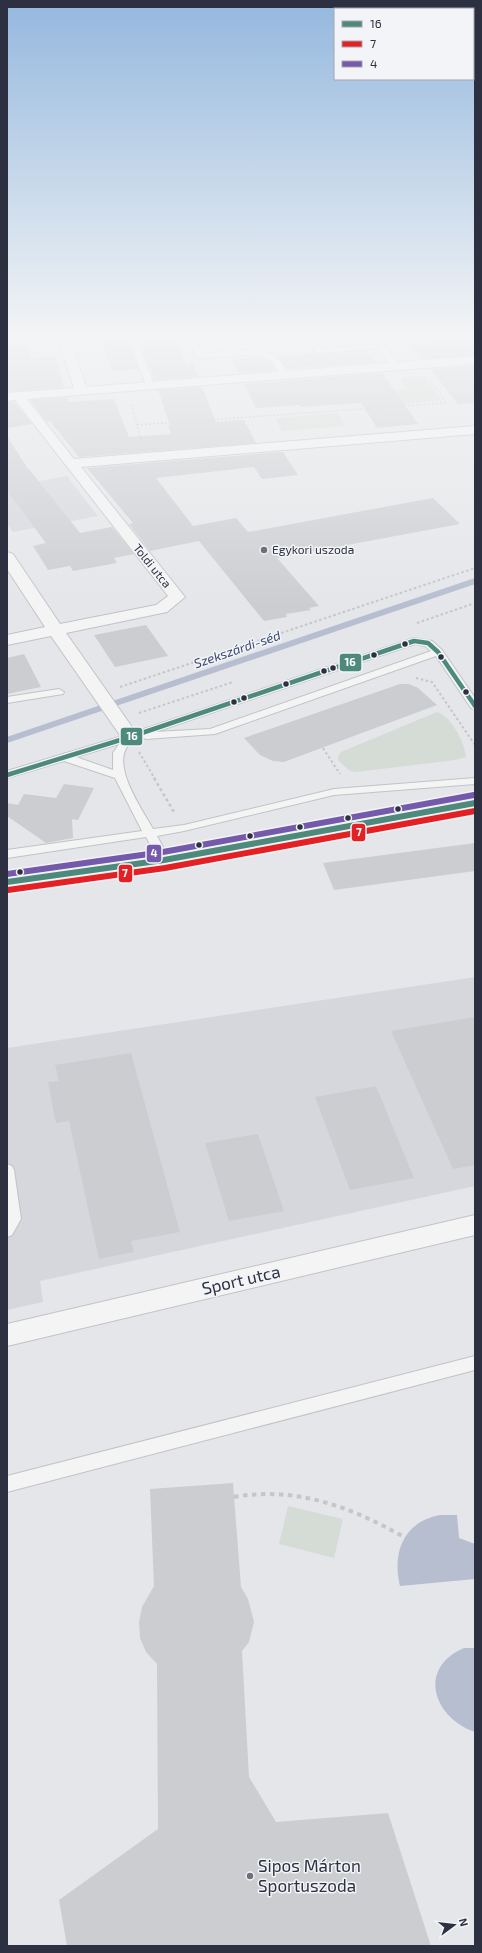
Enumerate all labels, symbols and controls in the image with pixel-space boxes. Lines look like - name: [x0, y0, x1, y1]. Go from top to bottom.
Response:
- legend: [334, 8, 474, 80]
- text: 16: [370, 16, 382, 30]
- text: 7: [370, 36, 376, 50]
- text: 4: [370, 56, 377, 70]
- street label: Toldi utca: [131, 541, 175, 590]
- place label: Egykori uszoda: [272, 542, 354, 556]
- marker: Egykori uszoda: [259, 545, 269, 555]
- water label: Szekszárdi-séd: [192, 626, 283, 671]
- unlabelled marker: [400, 639, 410, 649]
- unlabelled marker: [369, 650, 379, 660]
- unlabelled marker: [436, 652, 446, 662]
- line badge: 16: [339, 653, 362, 672]
- text: 16: [344, 655, 356, 668]
- unlabelled marker: [328, 663, 338, 673]
- unlabelled marker: [319, 666, 329, 676]
- unlabelled marker: [281, 679, 291, 689]
- unlabelled marker: [461, 687, 471, 697]
- unlabelled marker: [239, 693, 249, 703]
- unlabelled marker: [229, 697, 239, 707]
- line badge: 16: [120, 727, 143, 746]
- text: 16: [126, 729, 138, 742]
- unlabelled marker: [393, 804, 403, 814]
- unlabelled marker: [343, 813, 353, 823]
- unlabelled marker: [295, 822, 305, 832]
- line badge: 7: [351, 823, 366, 842]
- text: 7: [356, 825, 362, 838]
- unlabelled marker: [245, 831, 255, 841]
- unlabelled marker: [194, 840, 204, 850]
- line badge: 4: [146, 844, 162, 863]
- text: 4: [150, 846, 158, 859]
- line badge: 7: [118, 864, 133, 883]
- text: 7: [122, 866, 128, 879]
- unlabelled marker: [15, 867, 25, 877]
- street label: Sport utca: [200, 1260, 282, 1299]
- place label: Sipos Márton Sportuszoda: [258, 1855, 361, 1896]
- marker: Sipos Márton Sportuszoda: [245, 1871, 255, 1881]
- north arrow: [434, 1905, 474, 1945]
- text: N: [457, 1917, 471, 1928]

